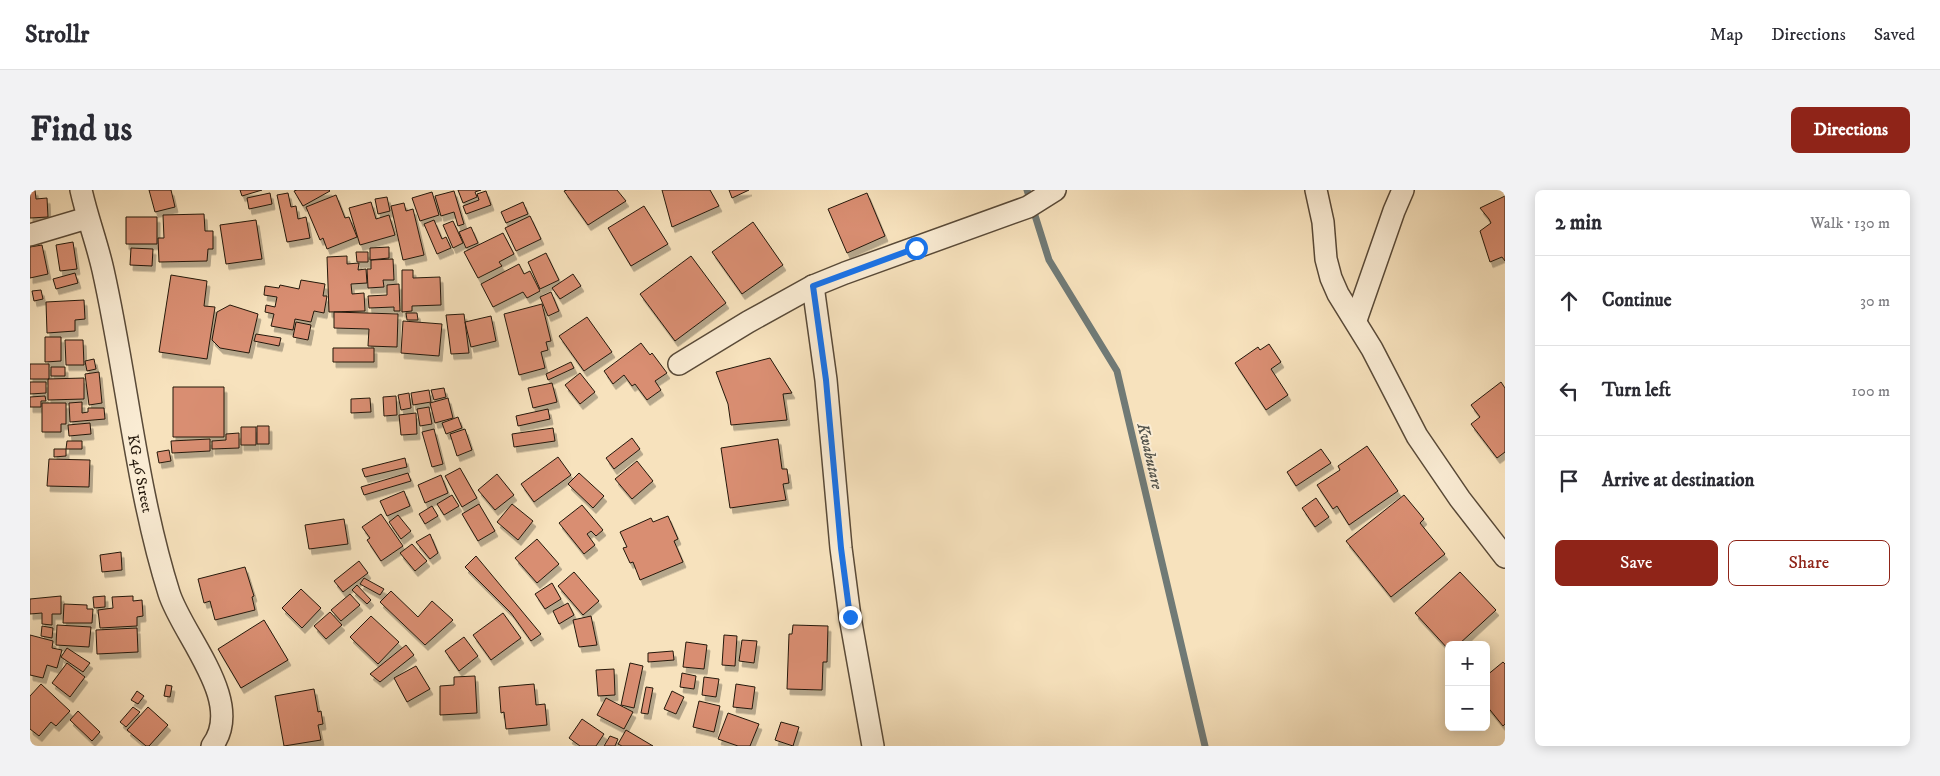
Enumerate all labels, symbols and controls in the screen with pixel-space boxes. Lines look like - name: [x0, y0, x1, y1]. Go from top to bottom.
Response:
- text: Strollr: [25, 20, 89, 50]
- text: Map: [1710, 24, 1743, 46]
- text: Directions: [1771, 24, 1846, 46]
- text: Saved: [1874, 24, 1915, 46]
- button: Directions: [1791, 107, 1910, 153]
- text: Find us: [30, 108, 132, 152]
- text: 2 min: [1555, 210, 1602, 236]
- text: Walk · 130 m: [1810, 213, 1890, 233]
- route start: [905, 237, 928, 260]
- icon: ahead: [1555, 287, 1583, 315]
- text: Continue: [1602, 289, 1672, 312]
- text: 30 m: [1860, 291, 1890, 311]
- icon: left: [1555, 377, 1583, 405]
- text: Turn left: [1602, 379, 1671, 402]
- text: 100 m: [1852, 381, 1890, 401]
- water label: Kwabutare: [1132, 420, 1167, 492]
- street label: KG 46 Street: [123, 433, 157, 515]
- icon: arrive: [1555, 467, 1583, 495]
- text: Arrive at destination: [1602, 469, 1754, 492]
- button: Save: [1555, 540, 1718, 586]
- button: Share: [1728, 540, 1890, 586]
- route end: [839, 606, 862, 629]
- map controls: [1445, 641, 1490, 731]
- button: +: [1445, 641, 1490, 686]
- button: −: [1445, 686, 1490, 731]

